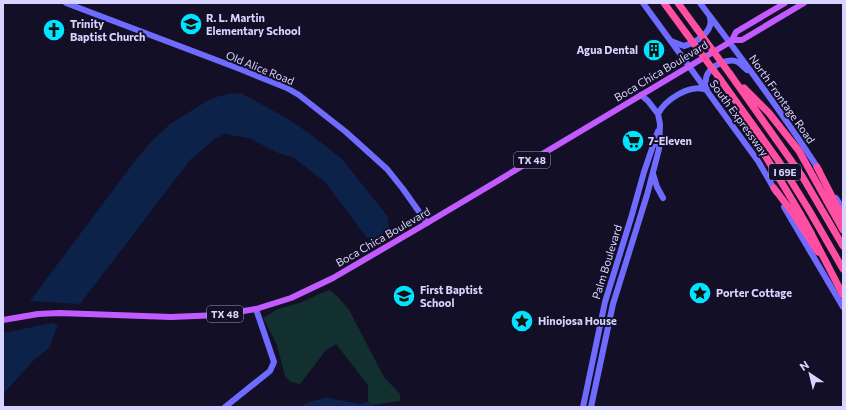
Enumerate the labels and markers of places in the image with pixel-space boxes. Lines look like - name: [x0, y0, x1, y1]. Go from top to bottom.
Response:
- school or university icon: R. L. Martin Elementary School: [178, 11, 204, 37]
- place label: R. L. Martin Elementary School: [206, 11, 301, 37]
- church icon: Trinity Baptist Church: [41, 17, 67, 43]
- place label: Trinity Baptist Church: [70, 17, 145, 43]
- building icon: Agua Dental: [641, 37, 667, 63]
- place label: Agua Dental: [577, 43, 638, 56]
- supermarket icon: 7-Eleven: [620, 128, 646, 154]
- place label: 7-Eleven: [648, 134, 692, 147]
- place icon: Porter Cottage: [687, 280, 713, 306]
- school or university icon: First Baptist School: [391, 283, 417, 309]
- place label: First Baptist School: [420, 283, 483, 309]
- place label: Porter Cottage: [716, 286, 792, 299]
- place icon: Hinojosa House: [509, 308, 535, 334]
- place label: Hinojosa House: [538, 314, 617, 327]

